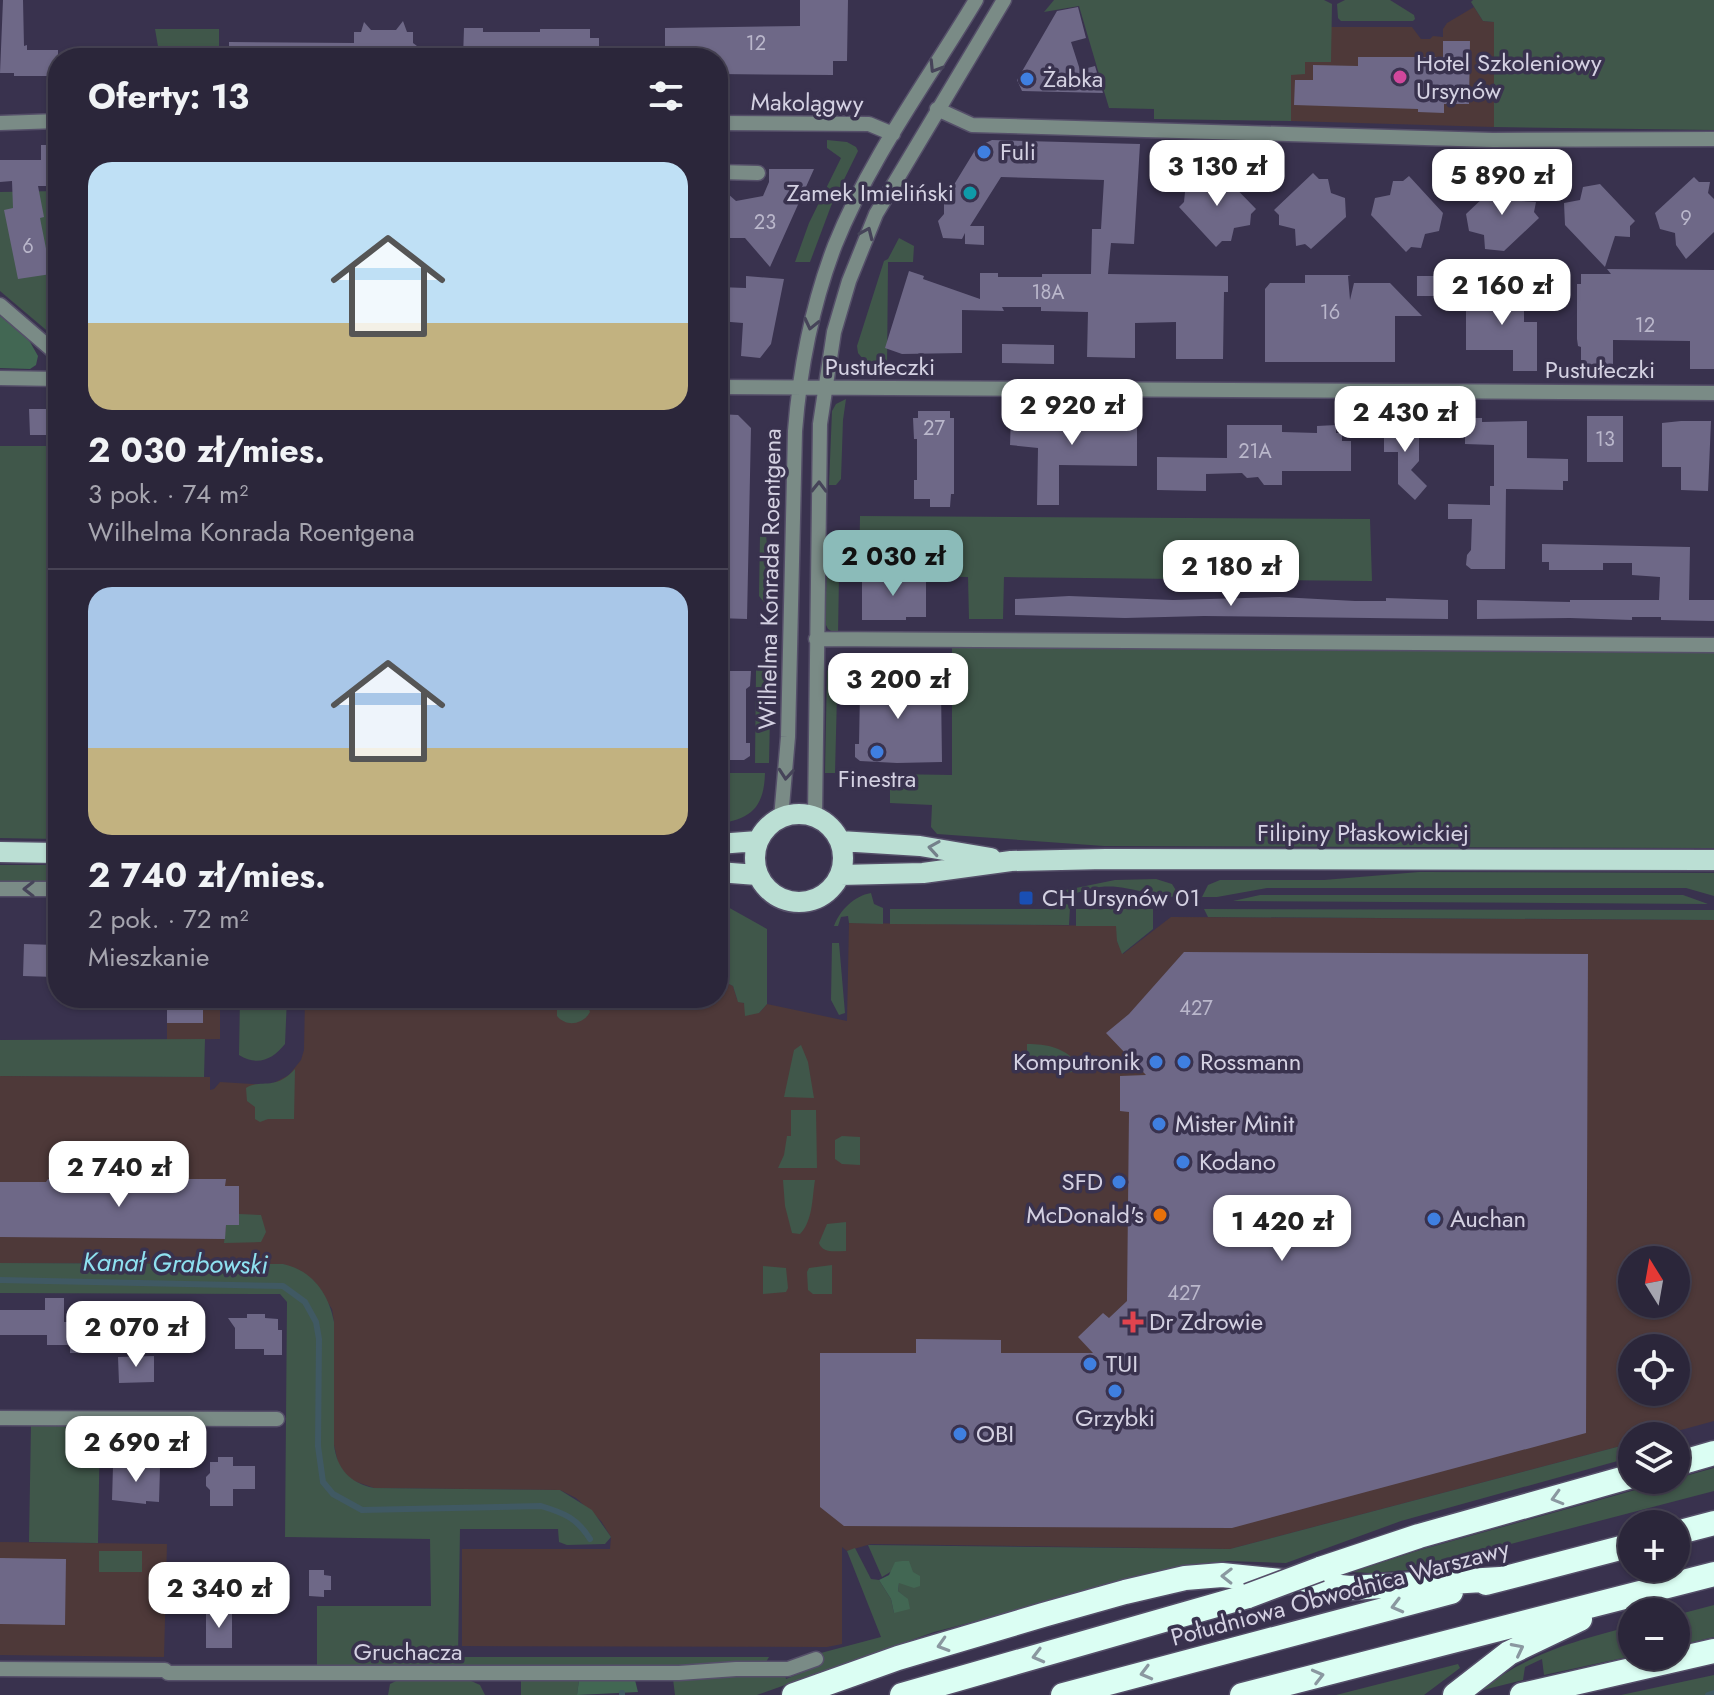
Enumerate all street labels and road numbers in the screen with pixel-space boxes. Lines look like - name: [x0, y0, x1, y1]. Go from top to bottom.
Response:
- street label: Makolągwy: [750, 84, 864, 121]
- street label: Pustułeczki: [825, 349, 935, 384]
- street label: Pustułeczki: [1545, 352, 1655, 387]
- street label: Wilhelma Konrada Roentgena: [749, 428, 790, 730]
- street label: Filipiny Płaskowickiej: [1257, 815, 1469, 850]
- street label: Południowa Obwodnica Warszawy: [1167, 1530, 1513, 1655]
- street label: Gruchacza: [353, 1634, 463, 1669]

